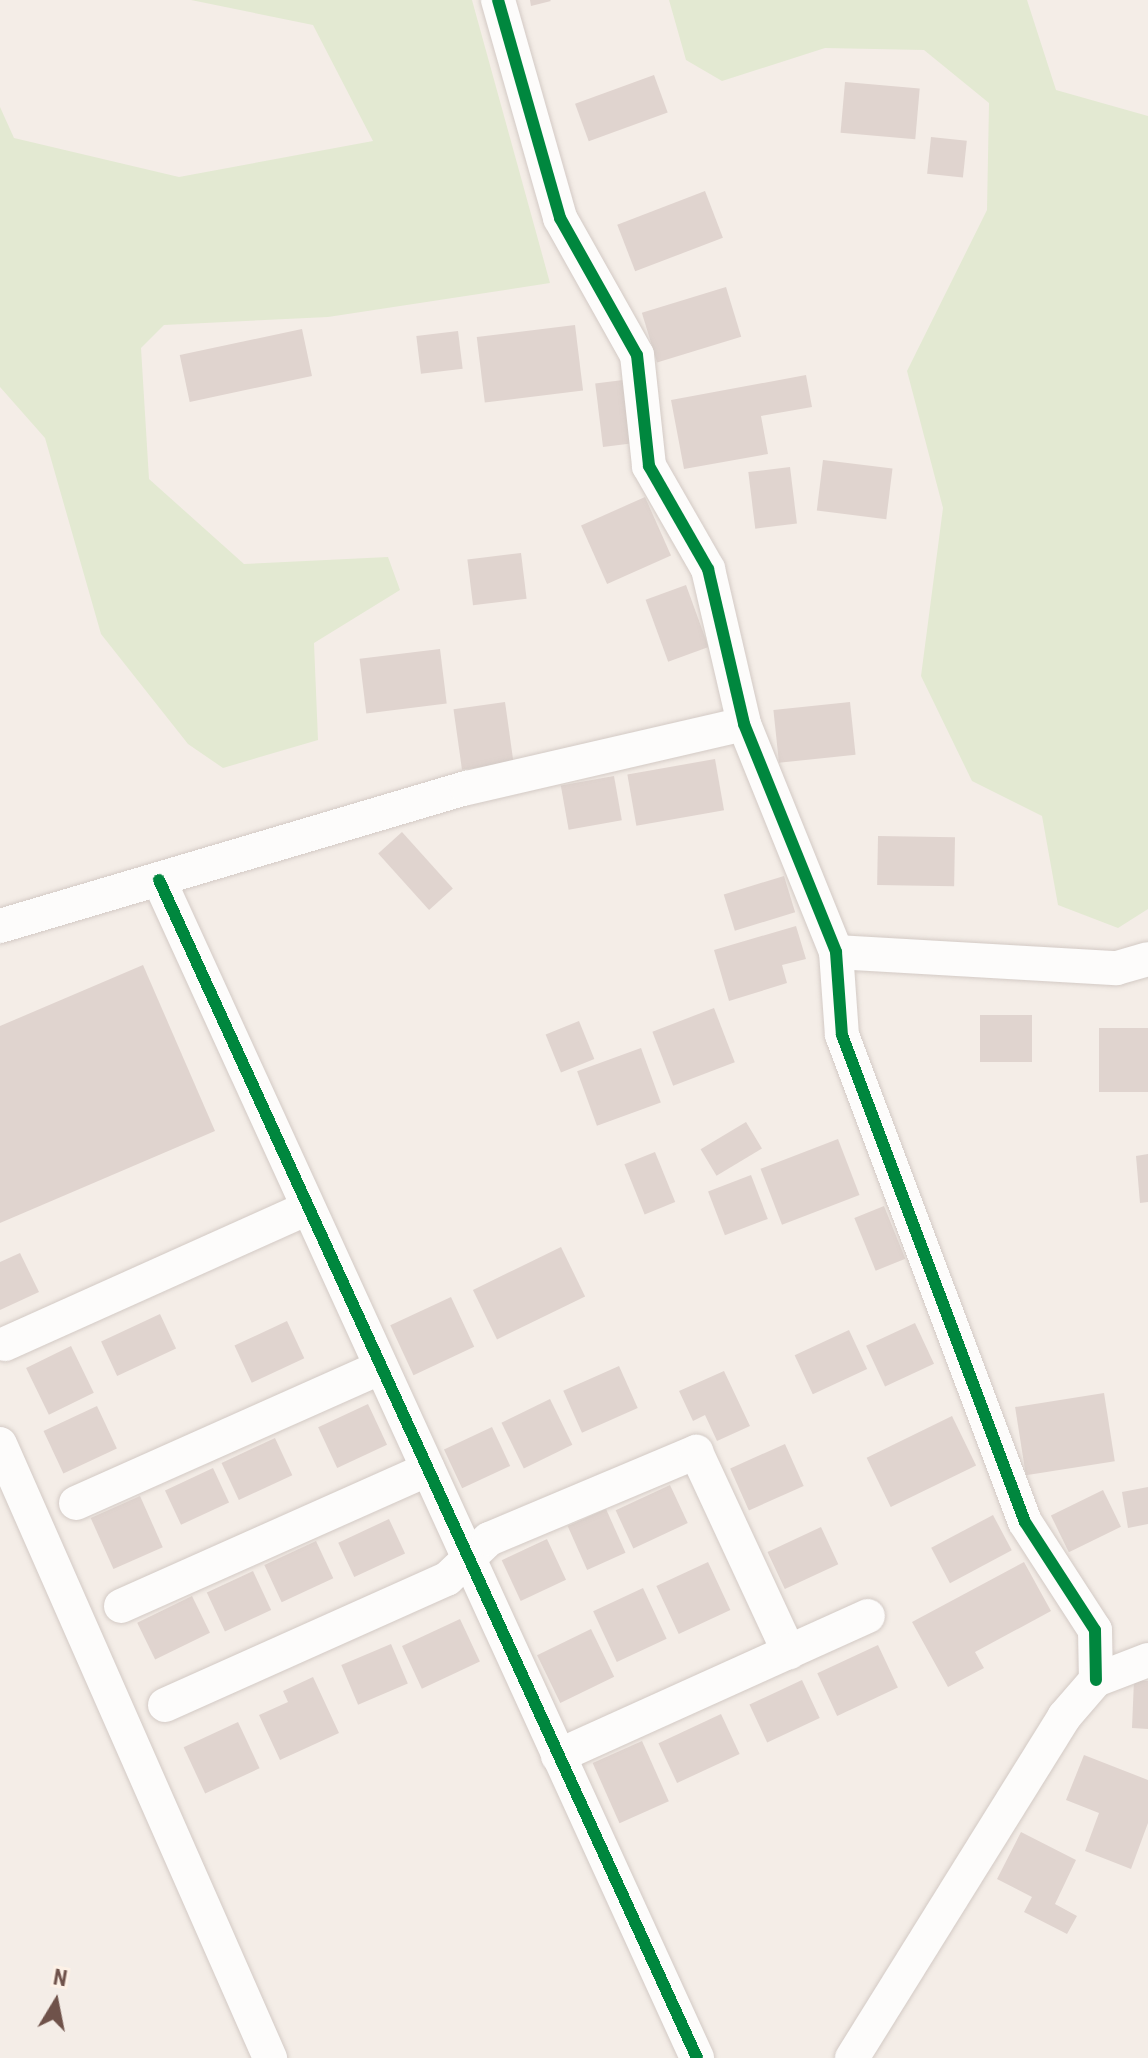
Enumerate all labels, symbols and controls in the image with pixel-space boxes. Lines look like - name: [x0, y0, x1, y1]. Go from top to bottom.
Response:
- north arrow: [16, 1962, 96, 2042]
- text: N: [51, 1964, 69, 1991]

